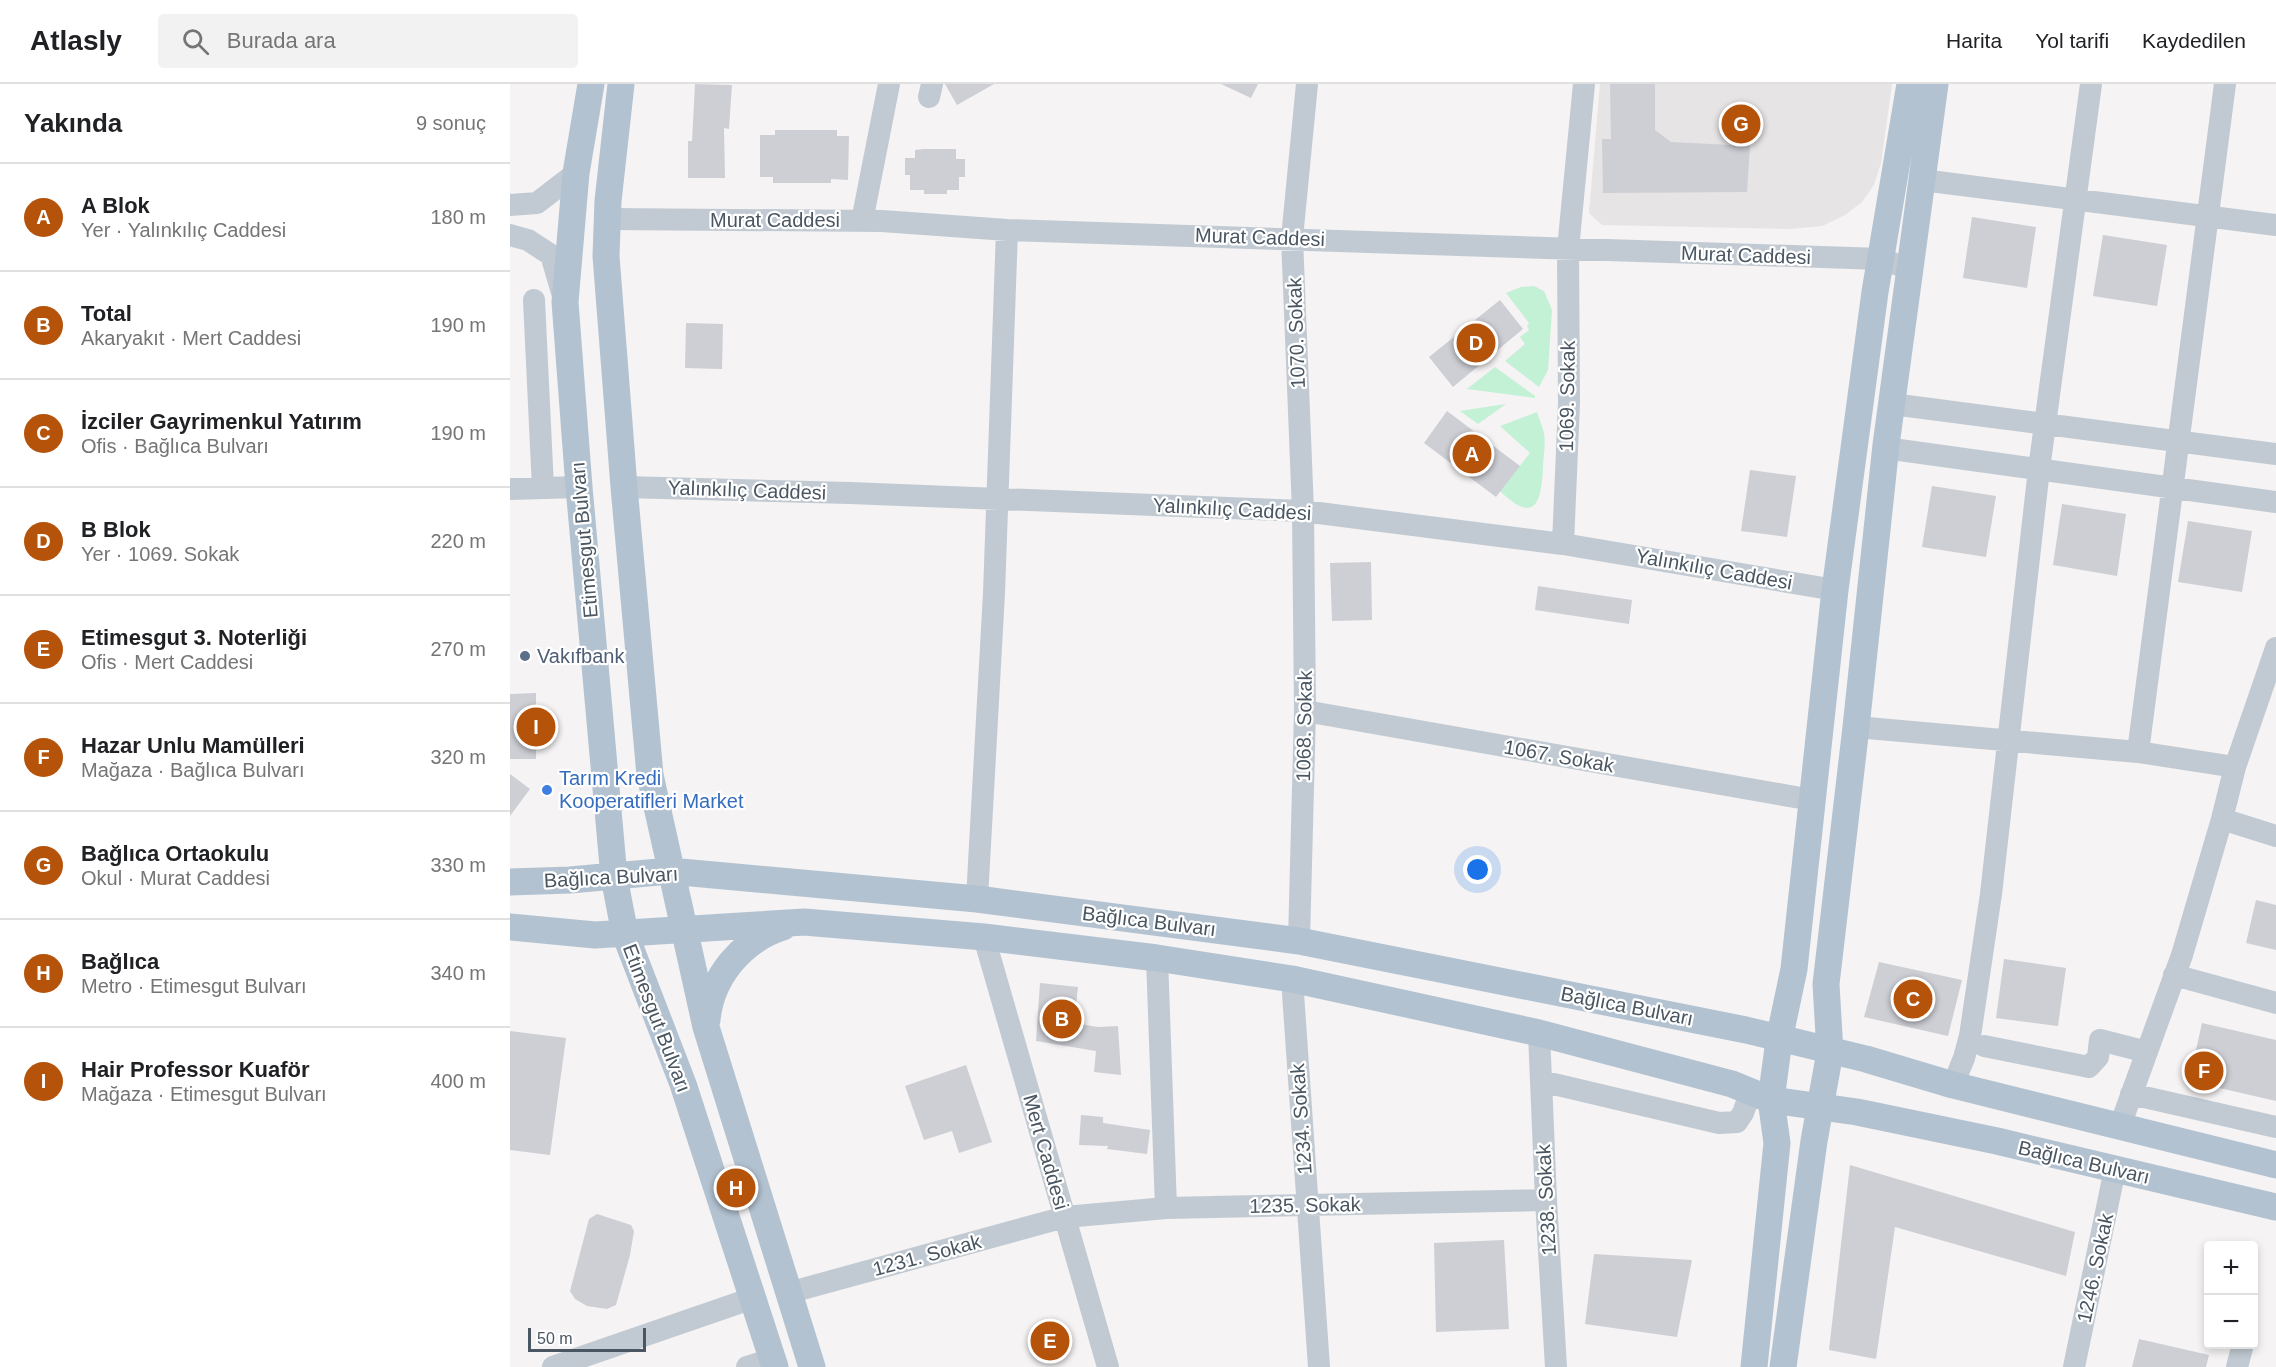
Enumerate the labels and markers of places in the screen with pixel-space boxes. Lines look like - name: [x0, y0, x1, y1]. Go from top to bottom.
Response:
- pin: G: [1722, 102, 1760, 147]
- pin: D: [1456, 320, 1496, 366]
- pin: A: [1452, 432, 1492, 476]
- place label: Vakıfbank: [537, 645, 625, 667]
- marker: Vakıfbank: [518, 649, 532, 663]
- pin: I: [516, 704, 556, 750]
- place label: Tarım Kredi Kooperatifleri Market: [559, 767, 744, 812]
- marker: Tarım Kredi Kooperatifleri Market: [540, 783, 554, 797]
- pin: C: [1894, 976, 1932, 1022]
- pin: B: [1042, 996, 1082, 1042]
- pin: F: [2184, 1048, 2224, 1094]
- pin: H: [716, 1166, 756, 1210]
- pin: E: [1030, 1318, 1070, 1364]

